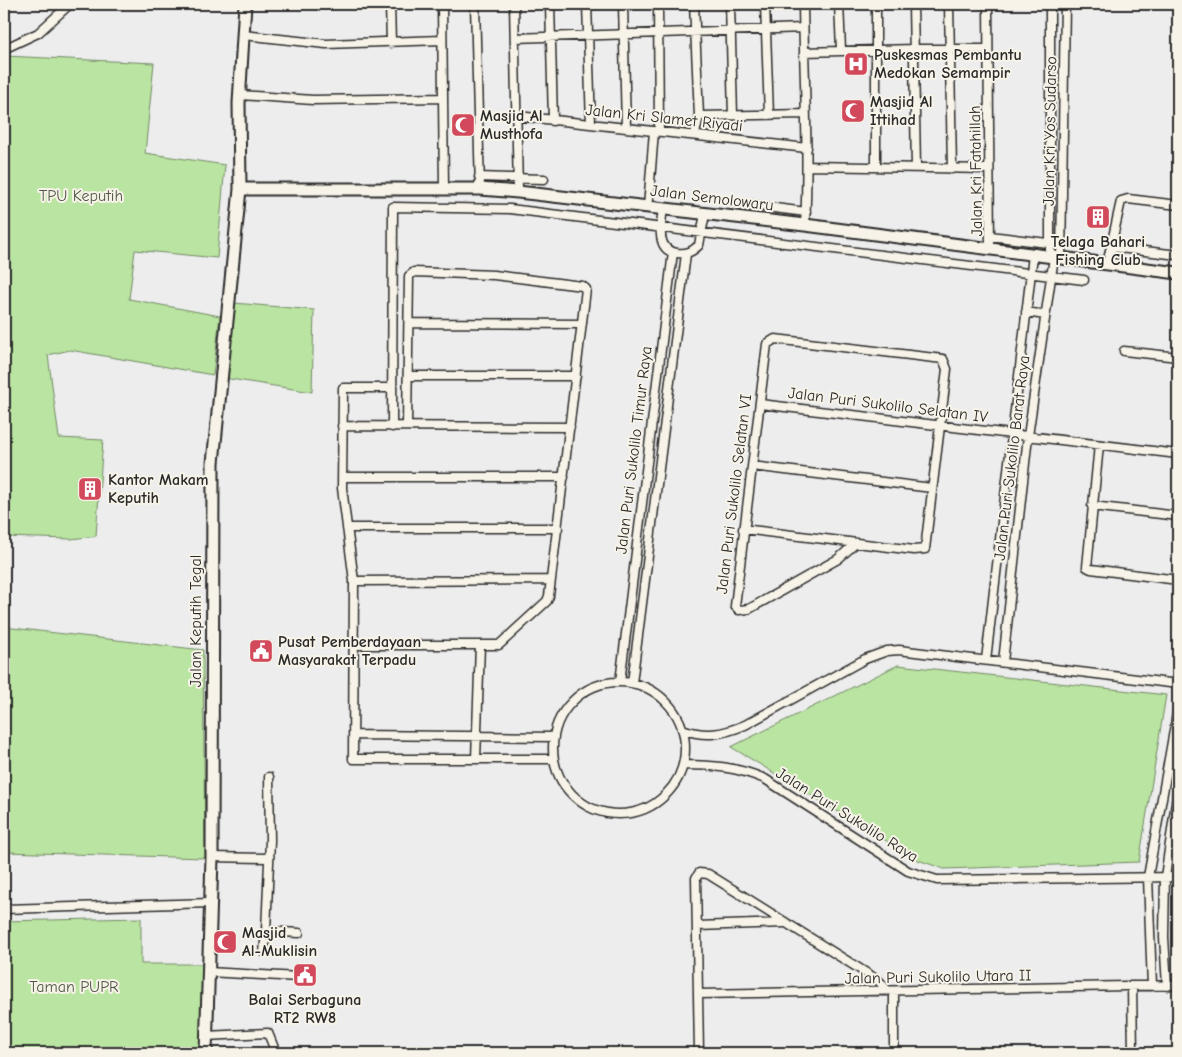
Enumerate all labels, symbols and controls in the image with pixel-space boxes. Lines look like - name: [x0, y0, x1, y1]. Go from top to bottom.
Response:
- place label: Puskesmas Pembantu Medokan Semampir: [874, 46, 1022, 82]
- hospital icon: Puskesmas Pembantu Medokan Semampir: [843, 51, 869, 77]
- street label: Jalan Kri Yos Sudarso: [1040, 56, 1060, 206]
- place label: Masjid Al Ittihad: [870, 93, 933, 129]
- mosque icon: Masjid Al Ittihad: [840, 98, 866, 124]
- street label: Jalan Kri Slamet Riyadi: [584, 101, 744, 135]
- street label: Jalan Kri Fatahillah: [966, 105, 986, 237]
- place label: Masjid Al Musthofa: [480, 107, 543, 143]
- mosque icon: Masjid Al Musthofa: [450, 112, 476, 138]
- street label: Jalan Semolowaru: [649, 182, 775, 214]
- park label: TPU Keputih: [39, 187, 123, 205]
- building icon: Telaga Bahari Fishing Club: [1085, 204, 1111, 230]
- place label: Telaga Bahari Fishing Club: [1051, 233, 1145, 269]
- street label: Jalan Puri Sukolilo Timur Raya: [612, 345, 656, 555]
- street label: Jalan Puri Sukolilo Barat Raya: [990, 354, 1034, 562]
- street label: Jalan Puri Sukolilo Selatan IV: [787, 384, 989, 426]
- street label: Jalan Puri Sukolilo Selatan VI: [713, 393, 755, 595]
- place label: Kantor Makam Keputih: [108, 471, 209, 507]
- building icon: Kantor Makam Keputih: [77, 476, 103, 502]
- street label: Jalan Keputih Tegal: [187, 555, 205, 687]
- place label: Pusat Pemberdayaan Masyarakat Terpadu: [278, 633, 421, 669]
- public building icon: Pusat Pemberdayaan Masyarakat Terpadu: [248, 638, 274, 664]
- street label: Jalan Puri Sukolilo Raya: [773, 764, 921, 866]
- place label: Masjid Al-Muklisin: [242, 924, 317, 960]
- mosque icon: Masjid Al-Muklisin: [212, 929, 238, 955]
- public building icon: Balai Serbaguna RT2 RW8: [292, 962, 318, 988]
- street label: Jalan Puri Sukolilo Utara II: [844, 966, 1032, 988]
- park label: Taman PUPR: [29, 978, 119, 996]
- place label: Balai Serbaguna RT2 RW8: [249, 991, 361, 1027]

